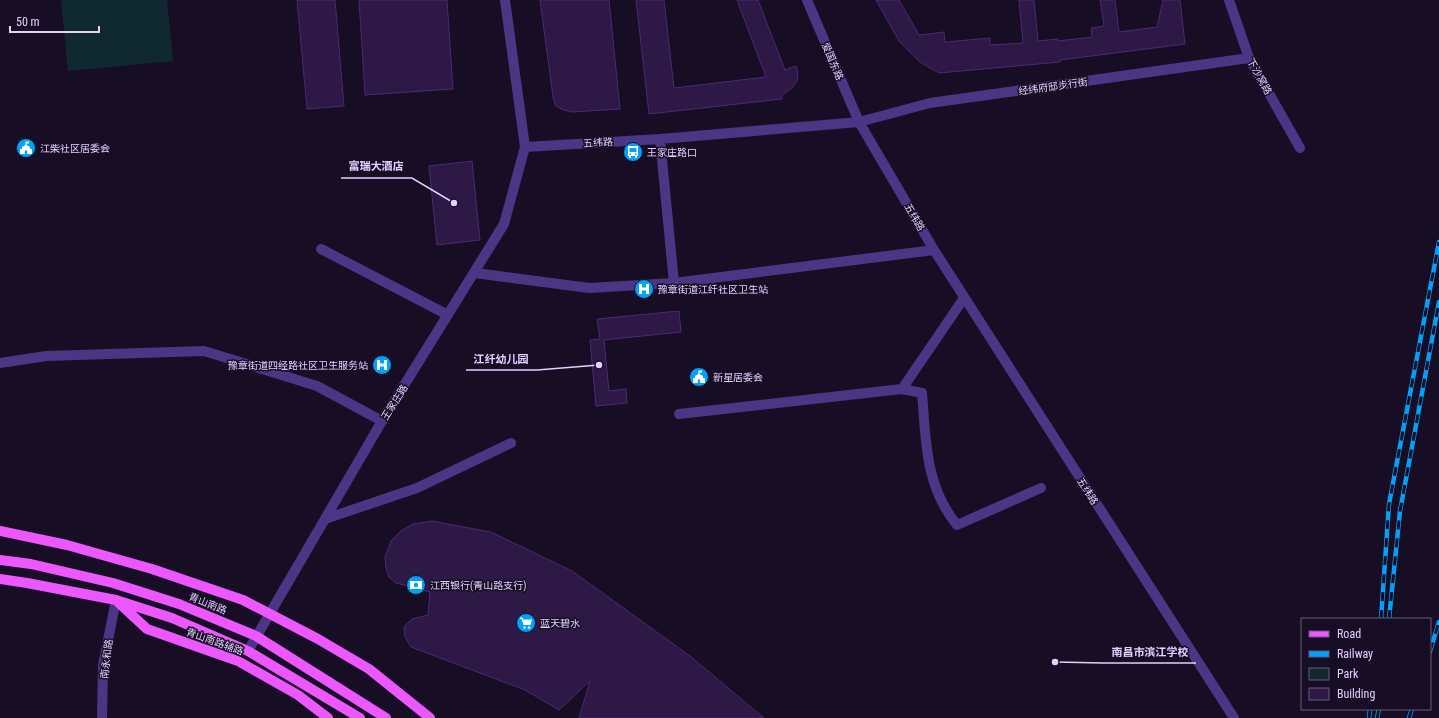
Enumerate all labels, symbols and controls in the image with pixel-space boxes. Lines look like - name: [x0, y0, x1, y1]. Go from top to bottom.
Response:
- scale bar: [10, 8, 99, 34]
- text: 50 m: [16, 15, 40, 29]
- street label: 爱国东路: [820, 41, 845, 82]
- street label: 下沙窝路: [1245, 56, 1274, 96]
- street label: 经纬府邸步行街: [1018, 76, 1088, 97]
- street label: 五纬路: [583, 136, 613, 149]
- public building icon: 江柴社区居委会: [15, 137, 37, 159]
- bus stop icon: 王家庄路口: [622, 141, 644, 163]
- place label: 江柴社区居委会: [40, 143, 110, 154]
- place label: 王家庄路口: [647, 147, 697, 158]
- callout: 富瑞大酒店: [341, 155, 412, 178]
- text: 富瑞大酒店: [349, 160, 404, 173]
- street label: 五纬路: [902, 202, 927, 233]
- hospital icon: 豫章街道江纤社区卫生站: [633, 278, 655, 300]
- place label: 豫章街道江纤社区卫生站: [658, 284, 768, 295]
- callout: 江纤幼儿园: [466, 347, 537, 370]
- text: 江纤幼儿园: [474, 353, 529, 366]
- hospital icon: 豫章街道四经路社区卫生服务站: [371, 354, 393, 376]
- place label: 豫章街道四经路社区卫生服务站: [228, 360, 368, 371]
- public building icon: 新星居委会: [688, 366, 710, 388]
- place label: 新星居委会: [713, 372, 763, 383]
- street label: 王家庄路: [379, 382, 410, 422]
- street label: 五纬路: [1075, 476, 1100, 507]
- bank icon: 江西银行(青山路支行): [405, 574, 427, 596]
- place label: 江西银行(青山路支行): [430, 580, 526, 592]
- street label: 青山南路: [187, 591, 228, 616]
- supermarket icon: 蓝天碧水: [515, 612, 537, 634]
- place label: 蓝天碧水: [540, 618, 580, 629]
- legend: [1301, 618, 1431, 710]
- street label: 青山南路辅路: [185, 626, 245, 657]
- text: Road: [1337, 627, 1361, 641]
- street label: 南永和路: [99, 639, 114, 680]
- callout: 南昌市滨江学校: [1103, 640, 1196, 663]
- text: 南昌市滨江学校: [1112, 646, 1189, 659]
- text: Railway: [1337, 647, 1373, 661]
- text: Park: [1337, 667, 1359, 681]
- text: Building: [1337, 687, 1375, 701]

